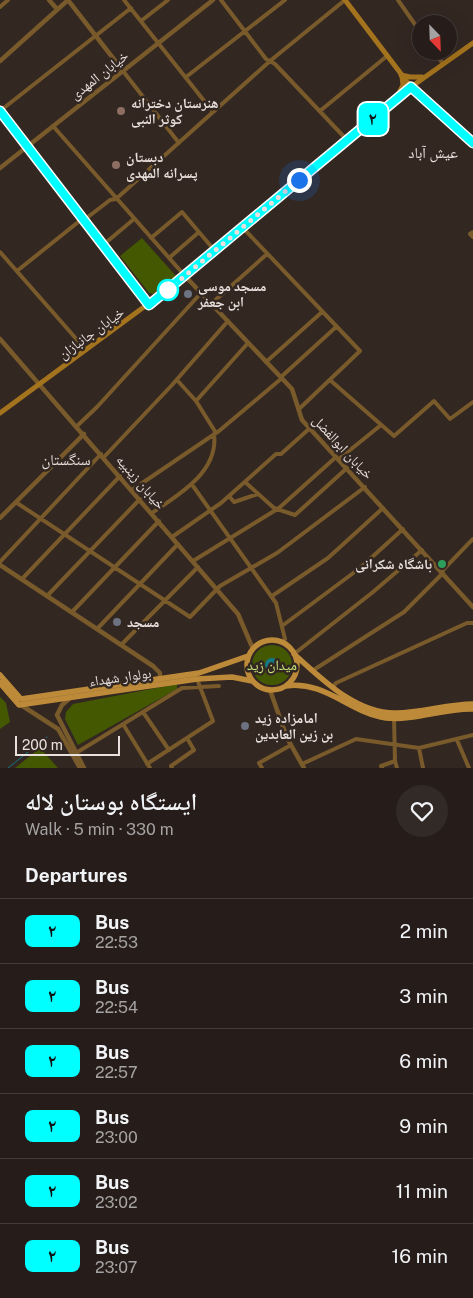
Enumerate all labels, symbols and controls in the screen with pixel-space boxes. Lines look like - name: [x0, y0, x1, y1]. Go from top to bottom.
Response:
- north arrow: [412, 15, 458, 60]
- map controls: [412, 15, 457, 60]
- street label: خیابان المهدی: [67, 47, 132, 103]
- place label: هنرستان دخترانه کوثر النبی: [131, 95, 218, 128]
- line badge: ۲: [357, 103, 389, 135]
- marker: هنرستان دخترانه کوثر النبی: [115, 105, 127, 117]
- text: ۲: [369, 108, 377, 129]
- district label: عیش آباد: [408, 144, 458, 163]
- place label: دبستان پسرانه المهدی: [126, 149, 198, 182]
- marker: دبستان پسرانه المهدی: [110, 159, 122, 171]
- your location: [287, 168, 312, 193]
- place label: مسجد موسی ابن جعفر: [197, 278, 266, 311]
- unlabelled marker: [157, 279, 179, 301]
- marker: مسجد موسی ابن جعفر: [182, 288, 194, 300]
- street label: خیابان جانبازان: [55, 304, 128, 363]
- street label: خیابان ابوالفضل: [309, 412, 377, 483]
- district label: سنگستان: [41, 451, 91, 470]
- street label: خیابان زینبیه: [112, 452, 169, 513]
- place label: باشگاه شکرانی: [355, 556, 432, 573]
- marker: باشگاه شکرانی: [436, 558, 448, 570]
- place label: مسجد: [127, 614, 159, 630]
- marker: مسجد: [111, 616, 123, 628]
- park label: میدان زید: [247, 657, 297, 674]
- street label: بولوار شهداء: [88, 665, 152, 690]
- place label: امامزاده زید بن زین العابدین: [255, 710, 333, 743]
- marker: امامزاده زید بن زین العابدین: [239, 720, 251, 732]
- scale bar: [15, 733, 120, 756]
- text: 200 m: [22, 737, 63, 753]
- button: heart: [396, 785, 448, 837]
- text: ایستگاه بوستان لاله: [25, 787, 197, 815]
- text: Walk · 5 min · 330 m: [25, 820, 174, 839]
- text: Departures: [25, 864, 128, 886]
- text: Bus: [95, 911, 129, 933]
- text: ۲: [48, 920, 57, 941]
- text: 2 min: [400, 920, 448, 942]
- text: 22:53: [95, 933, 138, 952]
- text: Bus: [95, 976, 129, 998]
- text: ۲: [48, 985, 57, 1006]
- text: 3 min: [399, 985, 448, 1007]
- text: 22:54: [95, 998, 138, 1017]
- text: Bus: [95, 1041, 129, 1063]
- text: ۲: [48, 1050, 57, 1071]
- text: 6 min: [399, 1050, 448, 1072]
- text: 22:57: [95, 1063, 138, 1082]
- text: Bus: [95, 1106, 129, 1128]
- text: ۲: [48, 1115, 57, 1136]
- text: 9 min: [399, 1115, 448, 1137]
- text: 23:00: [95, 1128, 138, 1147]
- text: Bus: [95, 1171, 129, 1193]
- text: ۲: [48, 1180, 57, 1201]
- text: 11 min: [396, 1180, 448, 1202]
- text: 23:02: [95, 1193, 138, 1212]
- text: Bus: [95, 1236, 129, 1258]
- text: ۲: [48, 1245, 57, 1266]
- text: 16 min: [392, 1245, 448, 1267]
- text: 23:07: [95, 1258, 137, 1277]

